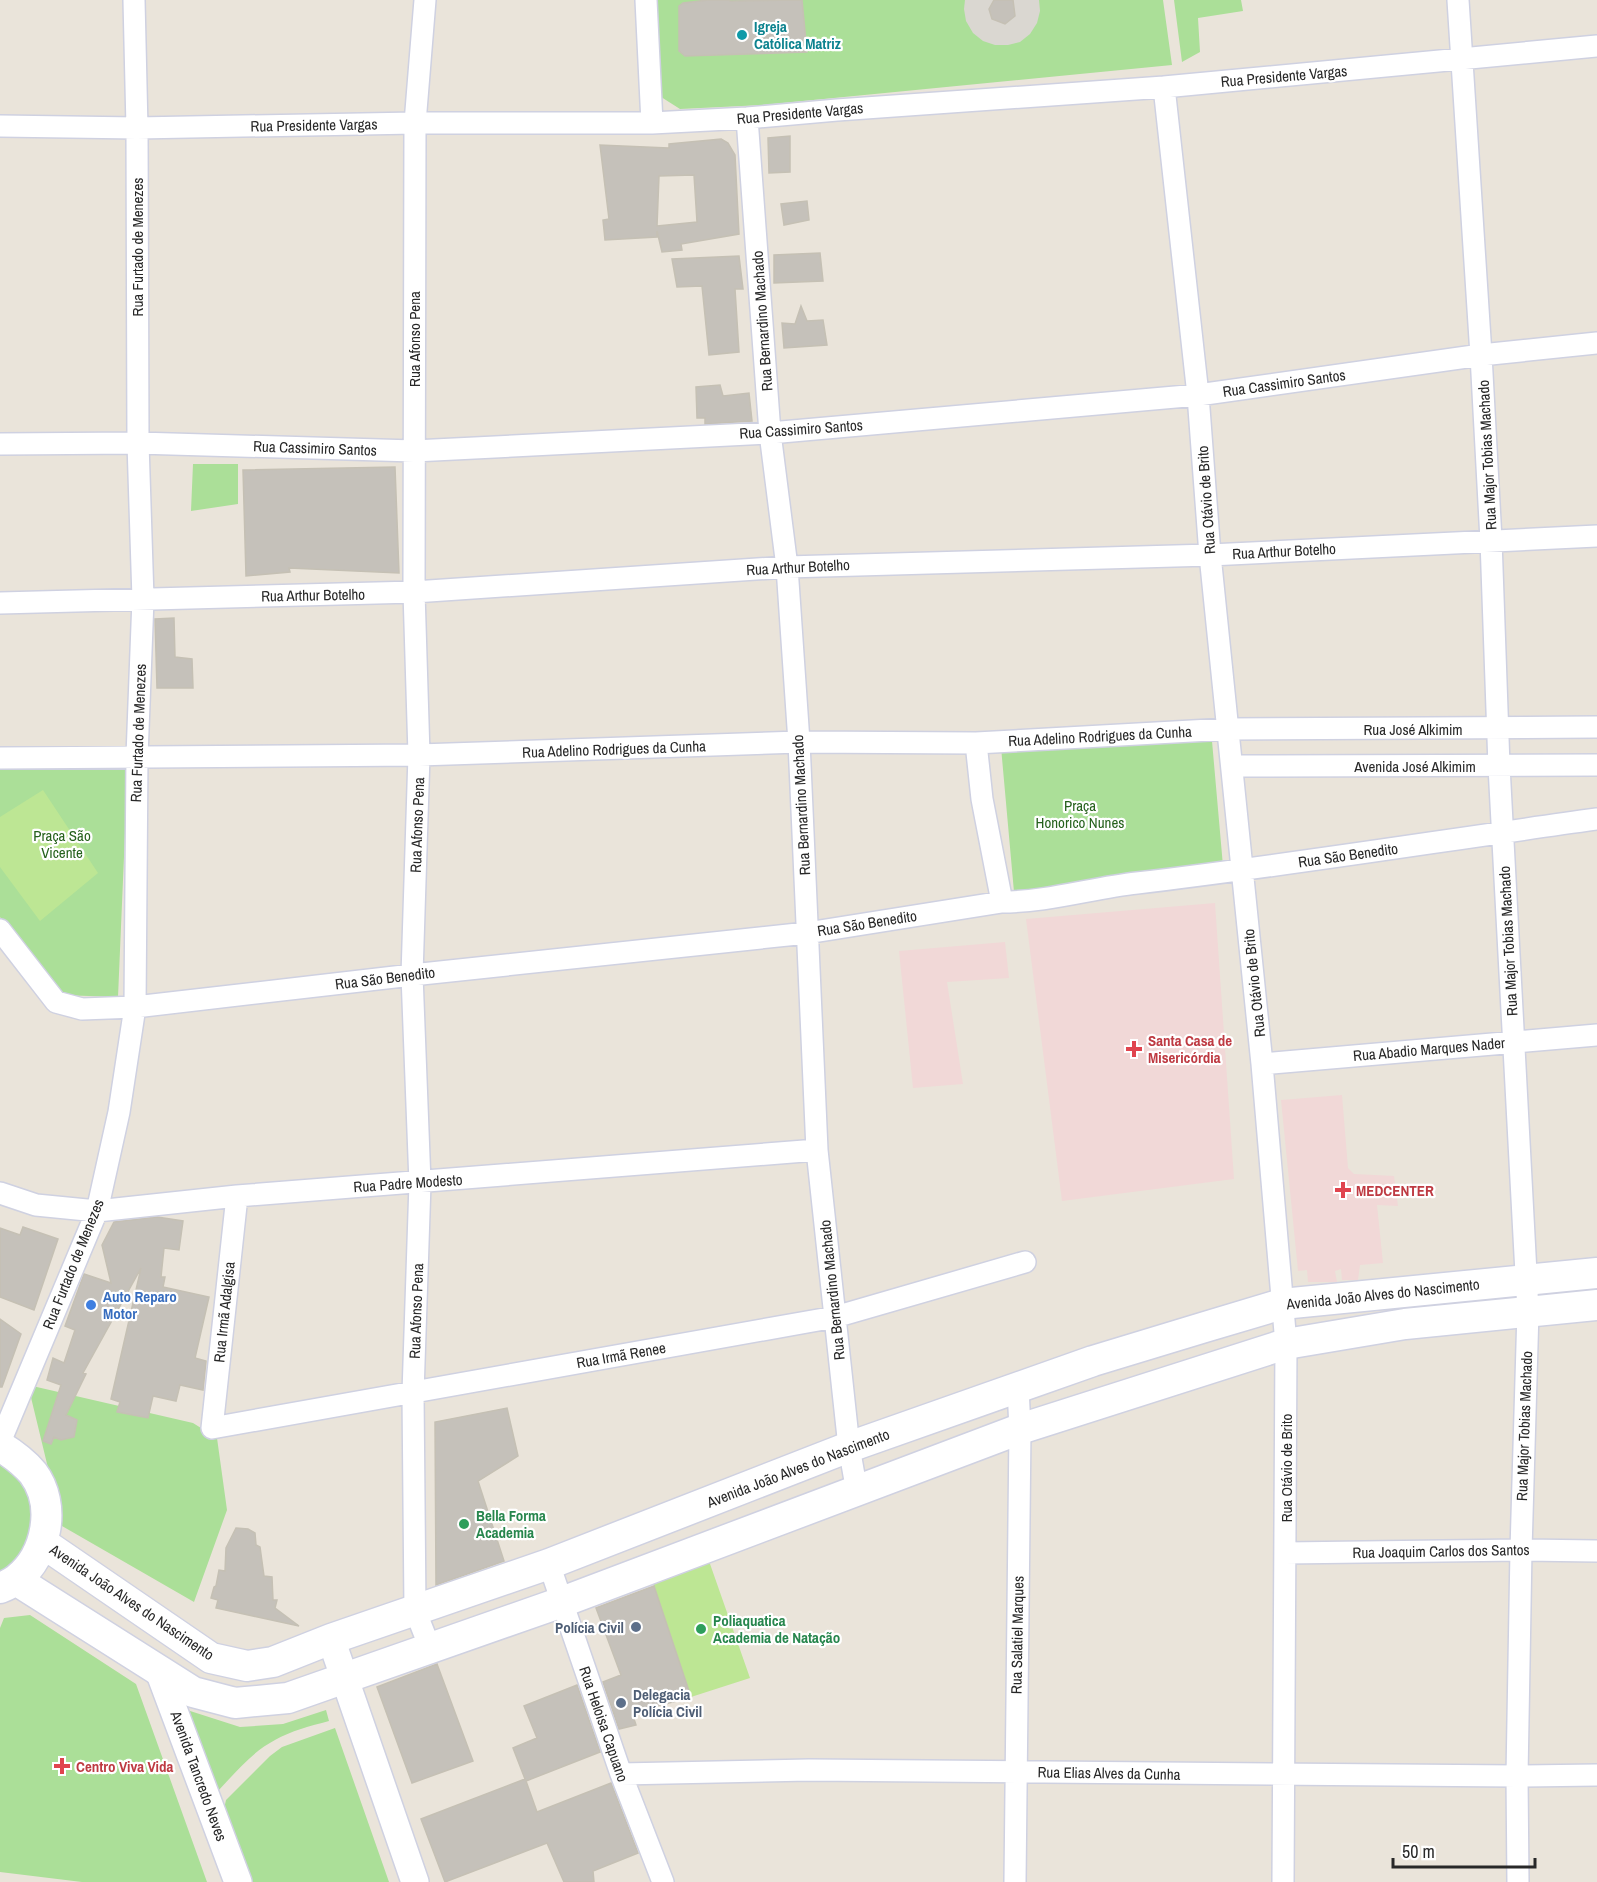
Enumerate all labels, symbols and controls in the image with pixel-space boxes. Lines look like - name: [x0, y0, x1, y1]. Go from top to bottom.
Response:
- place label: Igreja Católica Matriz: [754, 16, 841, 54]
- marker: Igreja Católica Matriz: [735, 28, 749, 42]
- street label: Rua Presidente Vargas: [1220, 60, 1348, 92]
- street label: Rua Presidente Vargas: [736, 97, 864, 129]
- street label: Rua Presidente Vargas: [250, 113, 378, 137]
- street label: Rua Furtado de Menezes: [127, 178, 148, 316]
- street label: Rua Bernardino Machado: [747, 250, 777, 392]
- street label: Rua Afonso Pena: [404, 291, 425, 387]
- street label: Rua Cassimiro Santos: [1221, 364, 1347, 402]
- street label: Rua Major Tobias Machado: [1473, 379, 1501, 531]
- street label: Rua Cassimiro Santos: [739, 414, 863, 444]
- street label: Rua Cassimiro Santos: [253, 435, 377, 461]
- street label: Rua Otávio de Brito: [1192, 445, 1220, 555]
- street label: Rua Arthur Botelho: [1232, 538, 1337, 564]
- street label: Rua Arthur Botelho: [746, 554, 851, 580]
- street label: Rua Arthur Botelho: [261, 584, 365, 606]
- street label: Rua Furtado de Menezes: [125, 663, 151, 803]
- street label: Rua José Alkimim: [1363, 719, 1463, 740]
- street label: Rua Adelino Rodrigues da Cunha: [1008, 721, 1193, 751]
- street label: Rua Bernardino Machado: [787, 734, 815, 876]
- street label: Rua Adelino Rodrigues da Cunha: [522, 735, 706, 763]
- street label: Avenida José Alkimim: [1353, 756, 1476, 777]
- street label: Rua Afonso Pena: [405, 777, 429, 873]
- park label: Praça Honorico Nunes: [1036, 795, 1124, 833]
- park label: Praça São Vicente: [33, 825, 91, 863]
- street label: Rua São Benedito: [1297, 838, 1399, 872]
- street label: Rua Major Tobias Machado: [1494, 865, 1522, 1017]
- street label: Rua São Benedito: [816, 905, 918, 941]
- street label: Rua Otávio de Brito: [1238, 928, 1270, 1038]
- street label: Rua São Benedito: [334, 961, 436, 995]
- place label: Santa Casa de Misericórdia: [1148, 1030, 1232, 1068]
- street label: Rua Abadio Marques Nader: [1352, 1032, 1506, 1066]
- marker: Santa Casa de Misericórdia: [1125, 1040, 1143, 1058]
- street label: Rua Padre Modesto: [353, 1169, 463, 1197]
- place label: MEDCENTER: [1356, 1180, 1434, 1201]
- marker: MEDCENTER: [1334, 1181, 1352, 1199]
- street label: Rua Furtado de Menezes: [37, 1196, 109, 1332]
- street label: Rua Bernardino Machado: [814, 1219, 850, 1361]
- street label: Rua Irmã Adalgisa: [208, 1260, 240, 1363]
- street label: Rua Afonso Pena: [404, 1263, 428, 1359]
- street label: Avenida João Alves do Nascimento: [1284, 1273, 1481, 1315]
- place label: Auto Reparo Motor: [103, 1286, 177, 1324]
- marker: Auto Reparo Motor: [84, 1298, 98, 1312]
- street label: Rua Irmã Renee: [575, 1337, 667, 1373]
- street label: Rua Major Tobias Machado: [1511, 1350, 1537, 1501]
- street label: Rua Otávio de Brito: [1276, 1413, 1297, 1522]
- street label: Avenida João Alves do Nascimento: [703, 1423, 892, 1513]
- place label: Bella Forma Academia: [476, 1505, 546, 1543]
- marker: Bella Forma Academia: [457, 1517, 471, 1531]
- street label: Avenida João Alves do Nascimento: [45, 1538, 218, 1665]
- street label: Rua Joaquim Carlos dos Santos: [1352, 1539, 1530, 1563]
- street label: Rua Salatiel Marques: [1005, 1576, 1029, 1694]
- place label: Poliaquatica Academia de Natação: [713, 1610, 840, 1648]
- place label: Polícia Civil: [555, 1617, 624, 1638]
- marker: Polícia Civil: [629, 1620, 643, 1634]
- marker: Poliaquatica Academia de Natação: [694, 1622, 708, 1636]
- street label: Rua Heloisa Capuano: [574, 1663, 634, 1785]
- place label: Delegacia Polícia Civil: [633, 1684, 702, 1722]
- marker: Delegacia Polícia Civil: [614, 1696, 628, 1710]
- street label: Avenida Tancredo Neves: [165, 1707, 232, 1844]
- place label: Centro Viva Vida: [76, 1756, 173, 1777]
- marker: Centro Viva Vida: [53, 1757, 71, 1775]
- street label: Rua Elias Alves da Cunha: [1037, 1761, 1181, 1785]
- scale bar: [1393, 1831, 1536, 1869]
- text: 50 m: [1402, 1839, 1435, 1864]

